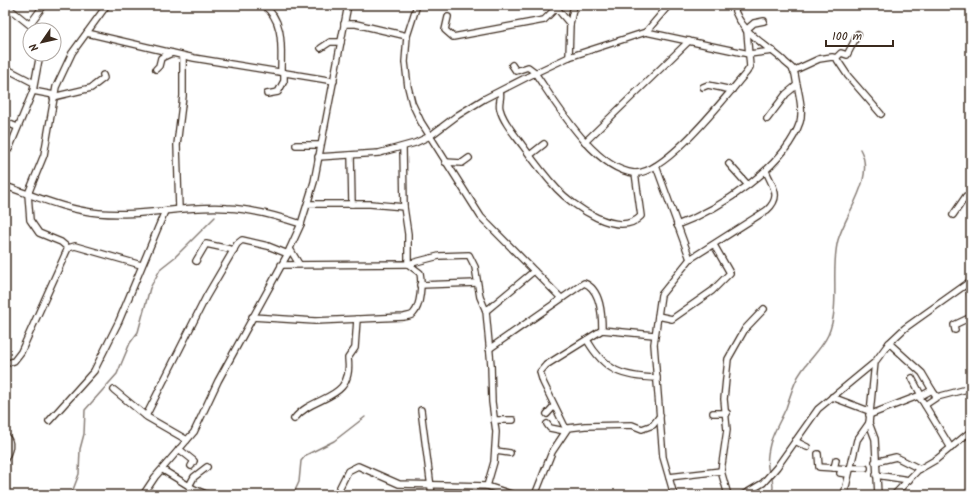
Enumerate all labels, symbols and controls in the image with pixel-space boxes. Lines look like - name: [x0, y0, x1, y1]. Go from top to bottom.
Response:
- north arrow: [22, 22, 62, 62]
- scale bar: [826, 22, 893, 48]
- text: 100 m: [832, 27, 863, 46]
- text: N: [25, 39, 44, 55]

